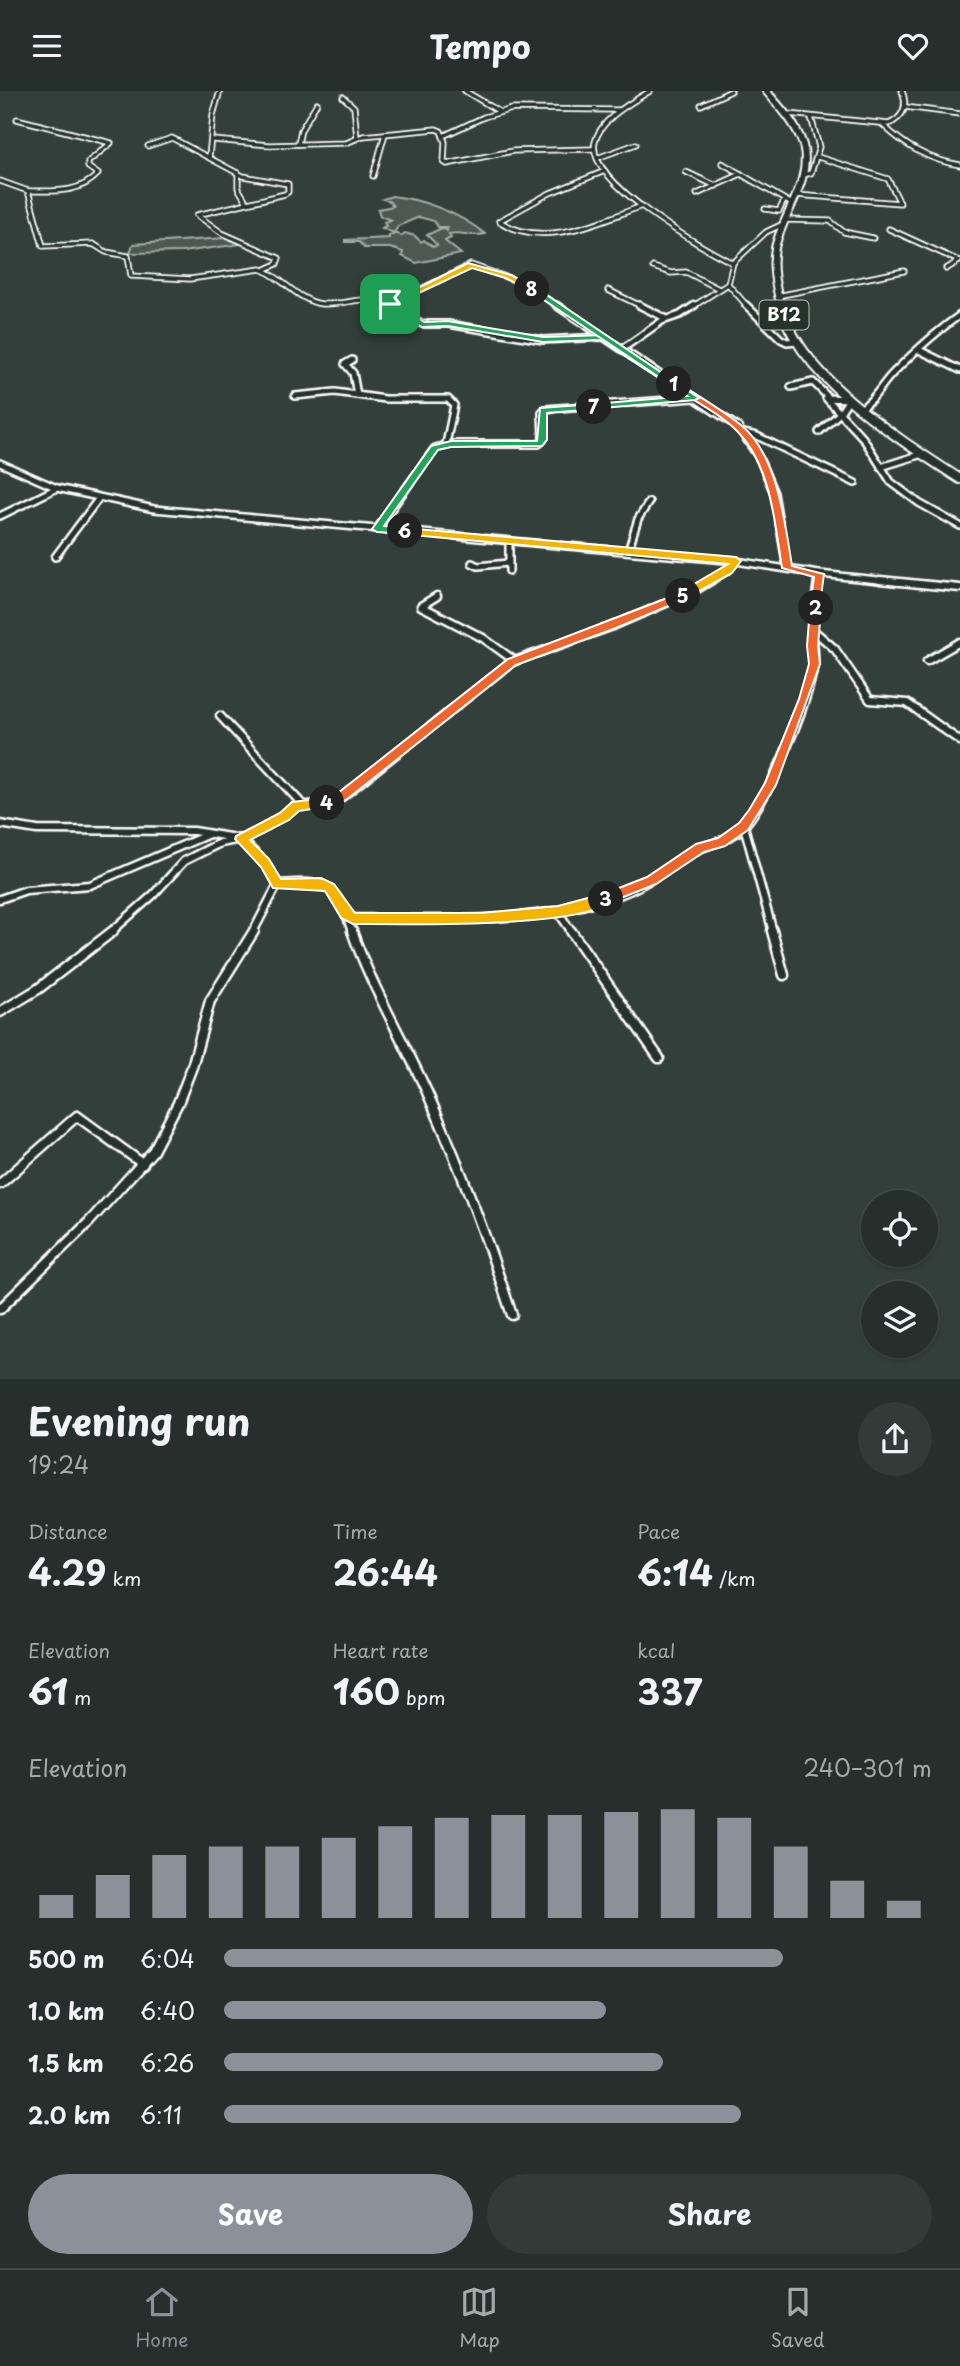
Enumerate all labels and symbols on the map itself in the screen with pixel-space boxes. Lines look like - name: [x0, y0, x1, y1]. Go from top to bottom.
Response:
- pin: 8: [514, 271, 550, 307]
- pin: [360, 274, 420, 334]
- road number: B12: [760, 301, 808, 329]
- pin: 1: [656, 367, 692, 401]
- pin: 7: [576, 389, 612, 425]
- pin: 6: [388, 513, 422, 549]
- pin: 5: [666, 579, 700, 613]
- pin: 2: [798, 591, 834, 625]
- pin: 4: [310, 785, 344, 821]
- pin: 3: [588, 881, 624, 917]

